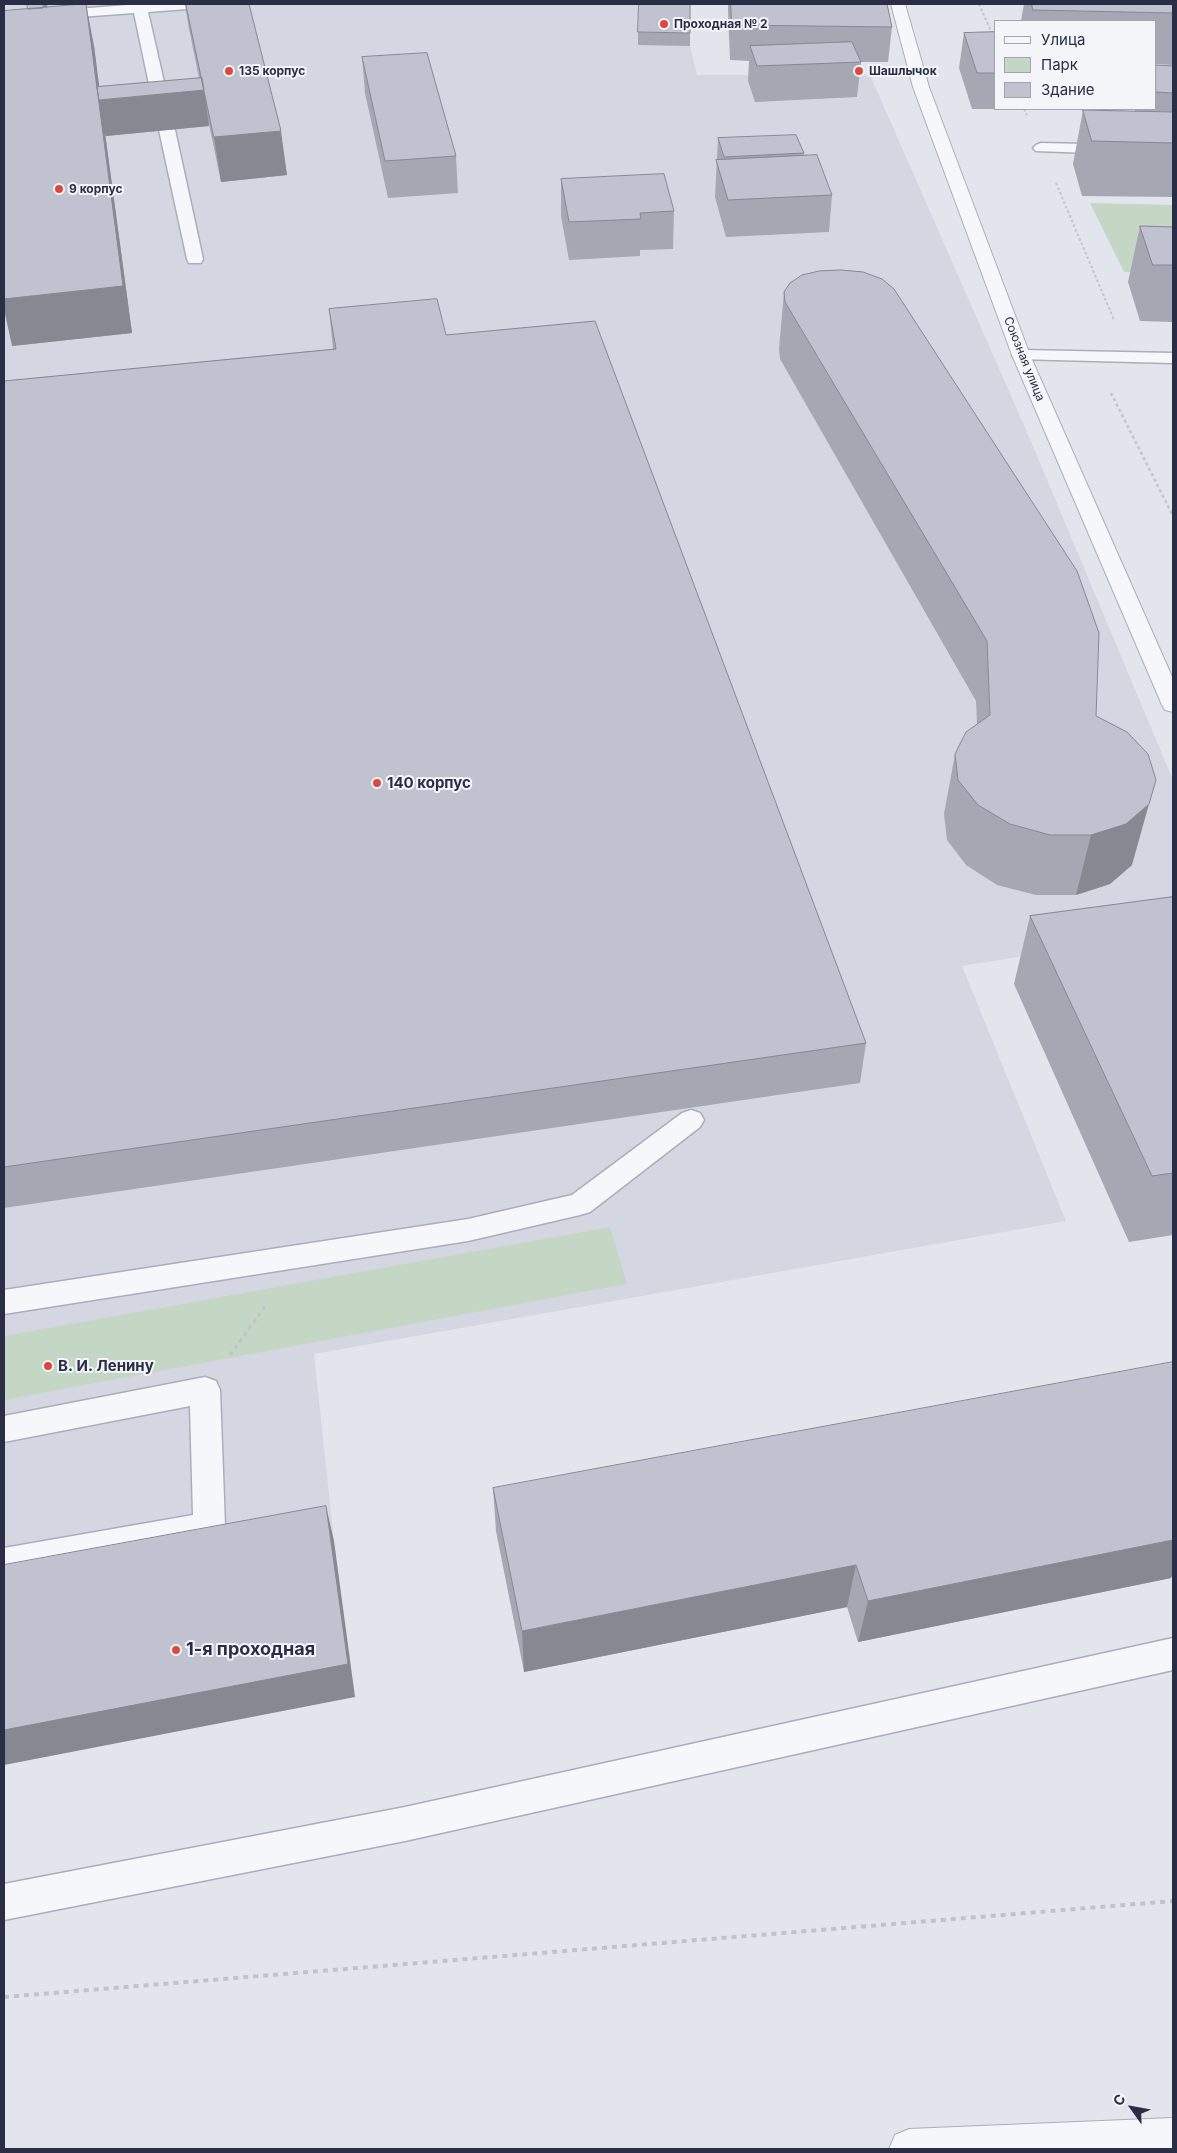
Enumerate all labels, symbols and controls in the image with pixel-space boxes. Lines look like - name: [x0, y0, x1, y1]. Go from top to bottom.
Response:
- place label: Проходная № 2: [674, 17, 768, 31]
- marker: Проходная № 2: [658, 18, 670, 30]
- legend: [994, 20, 1157, 110]
- text: Улица: [1041, 30, 1085, 49]
- text: Парк: [1041, 55, 1078, 74]
- place label: 135 корпус: [239, 64, 305, 78]
- place label: Шашлычок: [869, 64, 937, 78]
- marker: 135 корпус: [223, 65, 235, 77]
- marker: Шашлычок: [853, 65, 865, 77]
- text: Здание: [1041, 80, 1095, 99]
- place label: 9 корпус: [69, 182, 123, 196]
- marker: 9 корпус: [53, 183, 65, 195]
- street label: Союзная улица: [1000, 315, 1048, 403]
- place label: 140 корпус: [387, 774, 471, 792]
- marker: 140 корпус: [371, 777, 383, 789]
- place label: В. И. Ленину: [58, 1357, 154, 1375]
- marker: В. И. Ленину: [42, 1360, 54, 1372]
- place label: 1-я проходная: [186, 1639, 315, 1661]
- marker: 1-я проходная: [170, 1644, 182, 1656]
- north arrow: [1107, 2083, 1157, 2133]
- text: С: [1109, 2091, 1129, 2109]

